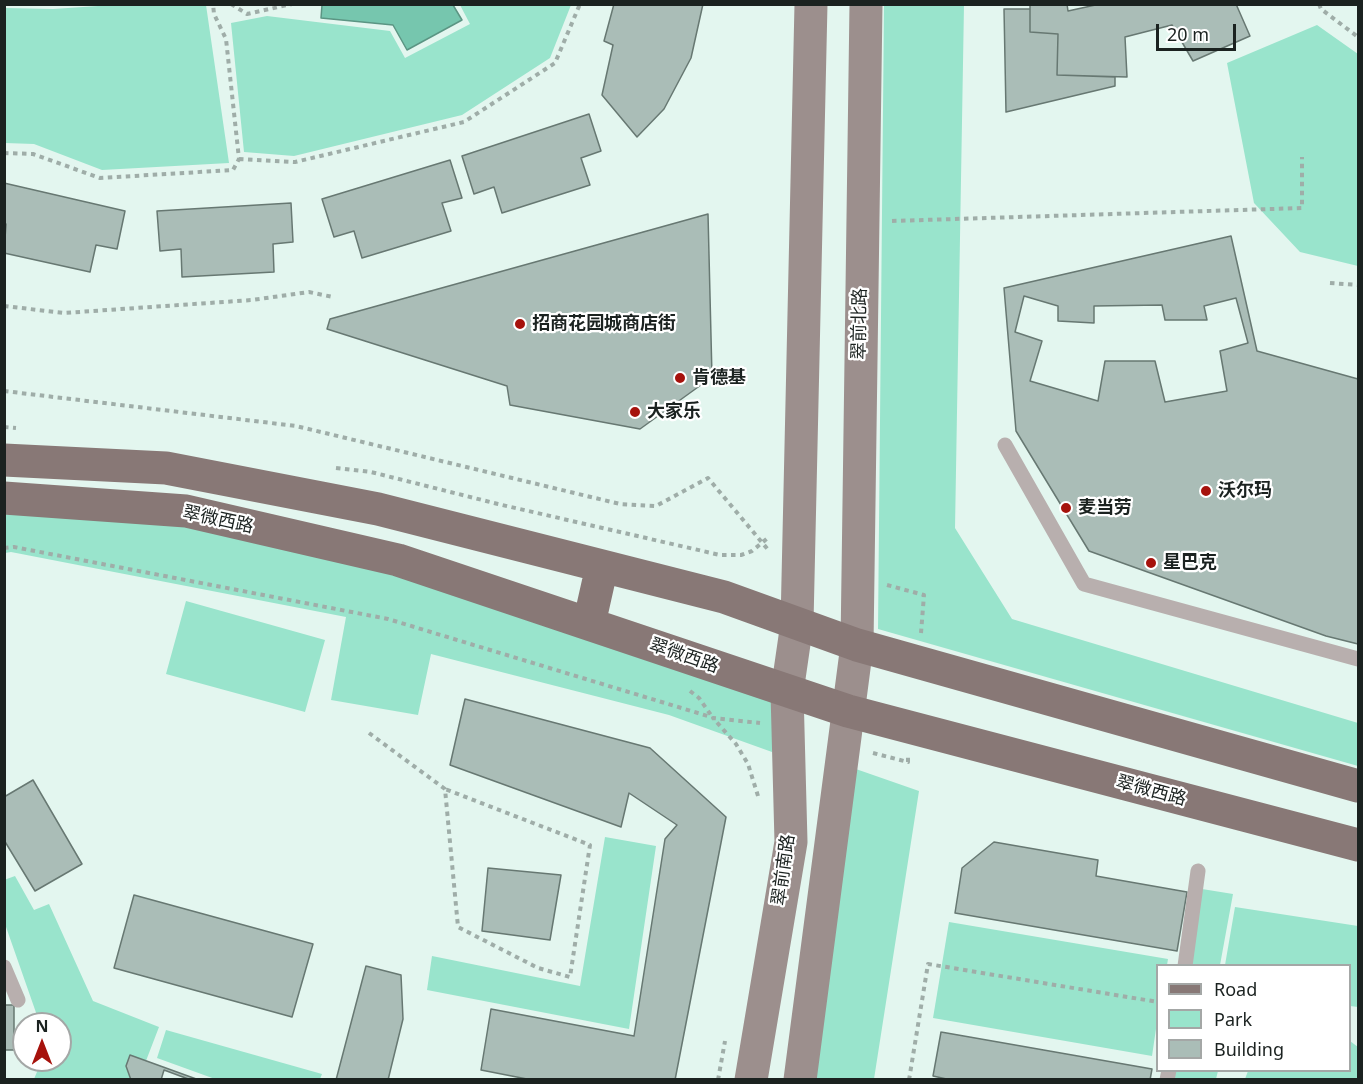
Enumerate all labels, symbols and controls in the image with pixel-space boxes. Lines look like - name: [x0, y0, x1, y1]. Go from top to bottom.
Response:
- scale bar: [1159, 12, 1238, 50]
- text: 20 m: [1167, 22, 1209, 46]
- street label: 翠前北路: [849, 288, 871, 360]
- place label: 招商花园城商店街: [532, 313, 676, 335]
- marker: 招商花园城商店街: [513, 317, 527, 331]
- place label: 肯德基: [692, 367, 746, 389]
- marker: 肯德基: [673, 371, 687, 385]
- place label: 大家乐: [647, 401, 701, 423]
- marker: 大家乐: [628, 405, 642, 419]
- place label: 沃尔玛: [1218, 480, 1272, 502]
- marker: 沃尔玛: [1199, 484, 1213, 498]
- place label: 麦当劳: [1078, 497, 1132, 519]
- marker: 麦当劳: [1059, 501, 1073, 515]
- street label: 翠微西路: [181, 502, 255, 538]
- place label: 星巴克: [1163, 552, 1217, 574]
- marker: 星巴克: [1144, 556, 1158, 570]
- street label: 翠微西路: [646, 634, 722, 678]
- street label: 翠微西路: [1113, 771, 1189, 811]
- street label: 翠前南路: [768, 833, 800, 907]
- legend: [1156, 964, 1351, 1072]
- text: Road: [1214, 977, 1257, 1001]
- text: Park: [1214, 1007, 1252, 1031]
- north arrow: [12, 1012, 72, 1072]
- text: N: [35, 1015, 49, 1037]
- text: Building: [1214, 1037, 1284, 1061]

